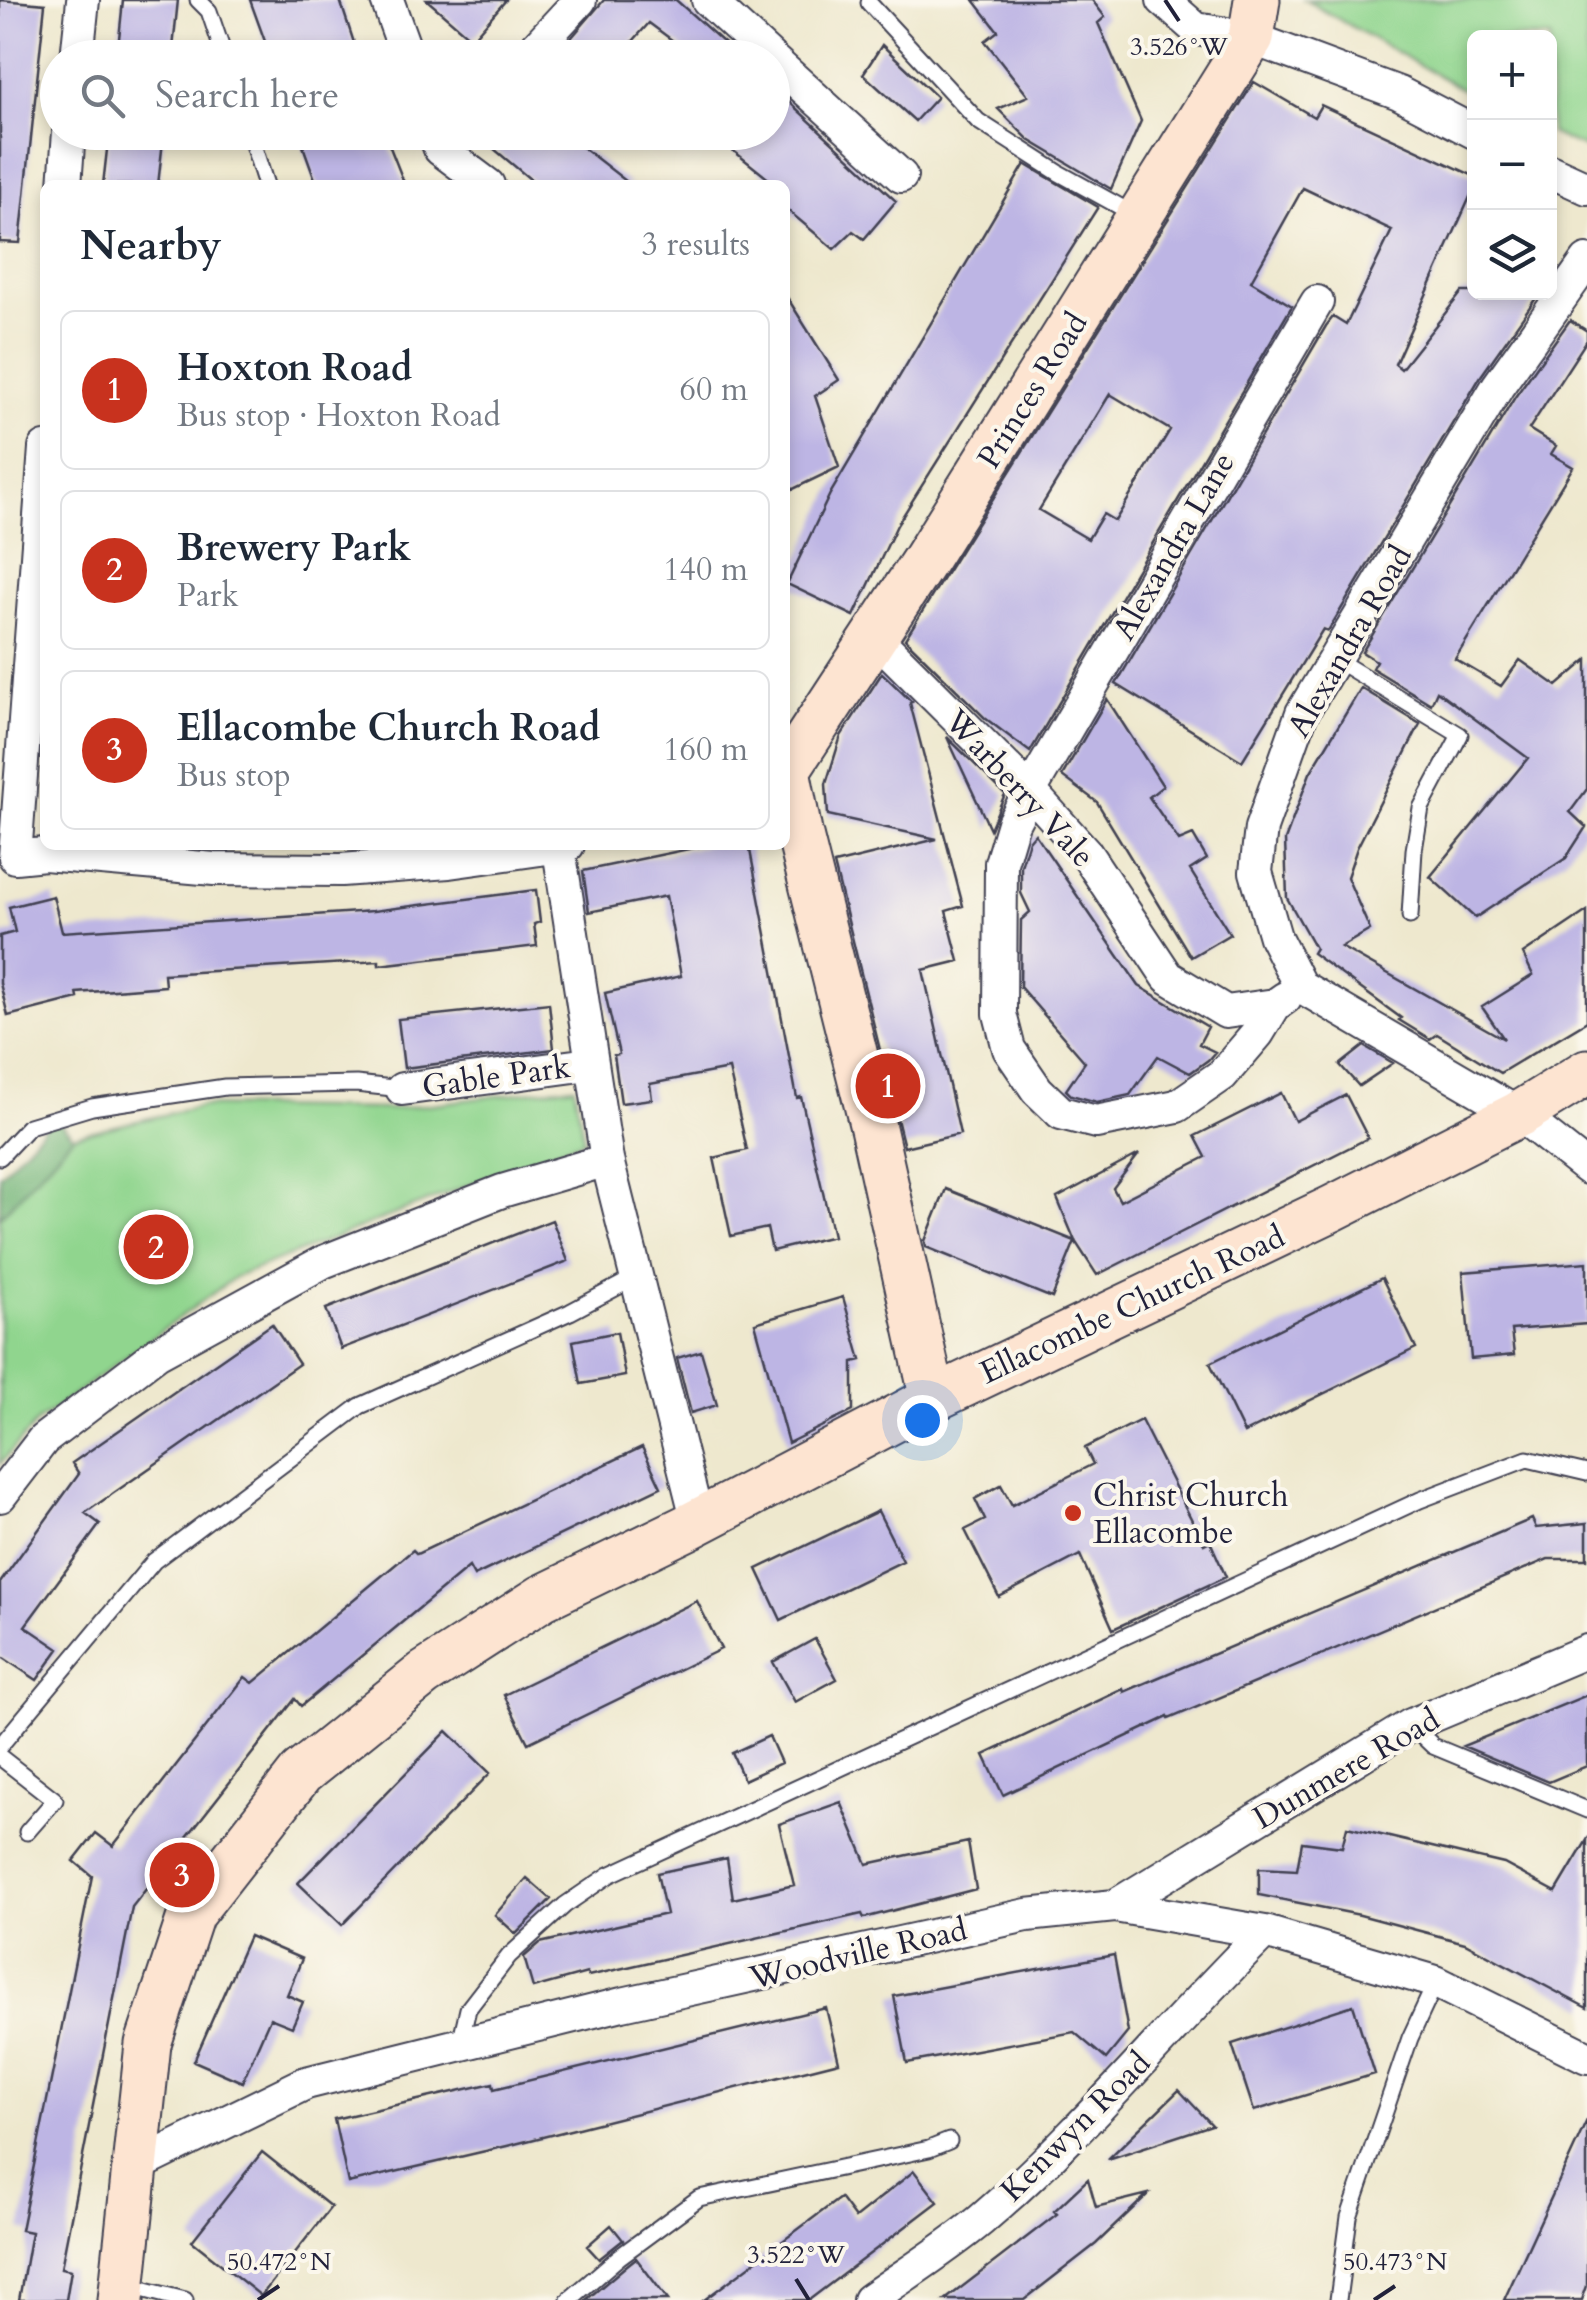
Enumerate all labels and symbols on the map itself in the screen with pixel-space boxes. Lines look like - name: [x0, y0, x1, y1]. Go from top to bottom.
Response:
- text: 3.526°W: [1130, 30, 1228, 64]
- street label: Princes Road: [967, 304, 1098, 477]
- street label: Alexandra Lane: [1102, 444, 1246, 649]
- street label: Alexandra Road: [1277, 537, 1423, 746]
- street label: Warberry Vale: [934, 699, 1104, 877]
- street label: Gable Park: [419, 1045, 573, 1109]
- pin: 1: [856, 1048, 920, 1124]
- pin: 2: [124, 1210, 188, 1284]
- street label: Ellacombe Church Road: [973, 1215, 1292, 1395]
- your location: [897, 1395, 948, 1446]
- place label: Christ Church Ellacombe: [1093, 1474, 1289, 1555]
- marker: Christ Church Ellacombe: [1062, 1502, 1084, 1524]
- street label: Dunmere Road: [1245, 1698, 1448, 1840]
- pin: 3: [150, 1838, 214, 1912]
- street label: Woodville Road: [744, 1908, 971, 2001]
- street label: Kenwyn Road: [991, 2042, 1161, 2212]
- text: 3.522°W: [747, 2238, 845, 2272]
- text: 50.472°N: [227, 2245, 331, 2279]
- text: 50.473°N: [1343, 2245, 1447, 2279]

